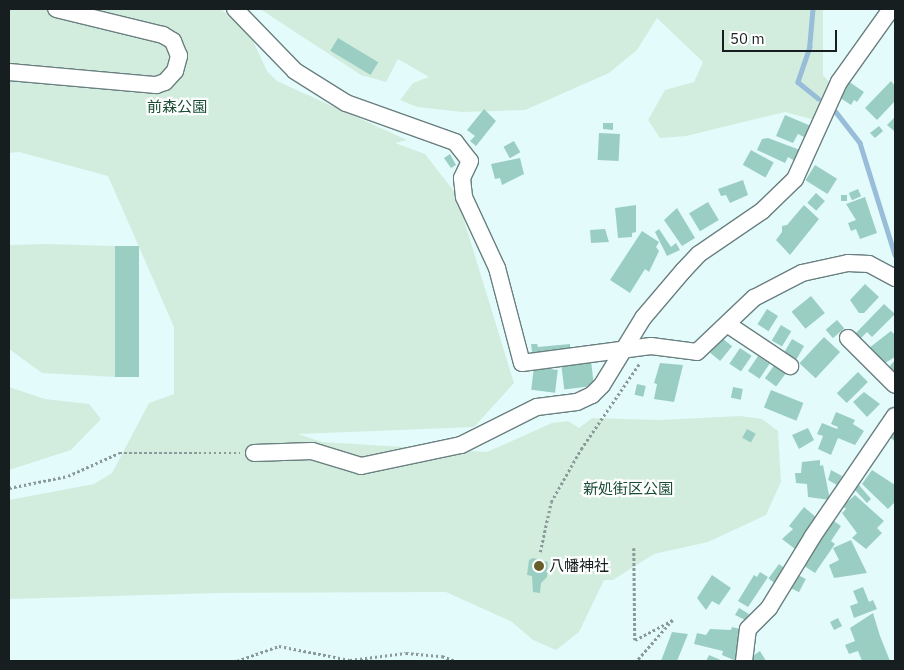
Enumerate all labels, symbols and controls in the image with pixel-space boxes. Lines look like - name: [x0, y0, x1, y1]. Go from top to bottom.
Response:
- scale bar: [724, 20, 839, 52]
- text: 50 m: [730, 29, 765, 48]
- park label: 前森公園: [147, 98, 207, 116]
- park label: 新処街区公園: [583, 480, 673, 498]
- place label: 八幡神社: [549, 557, 609, 575]
- marker: 八幡神社: [533, 560, 545, 572]

